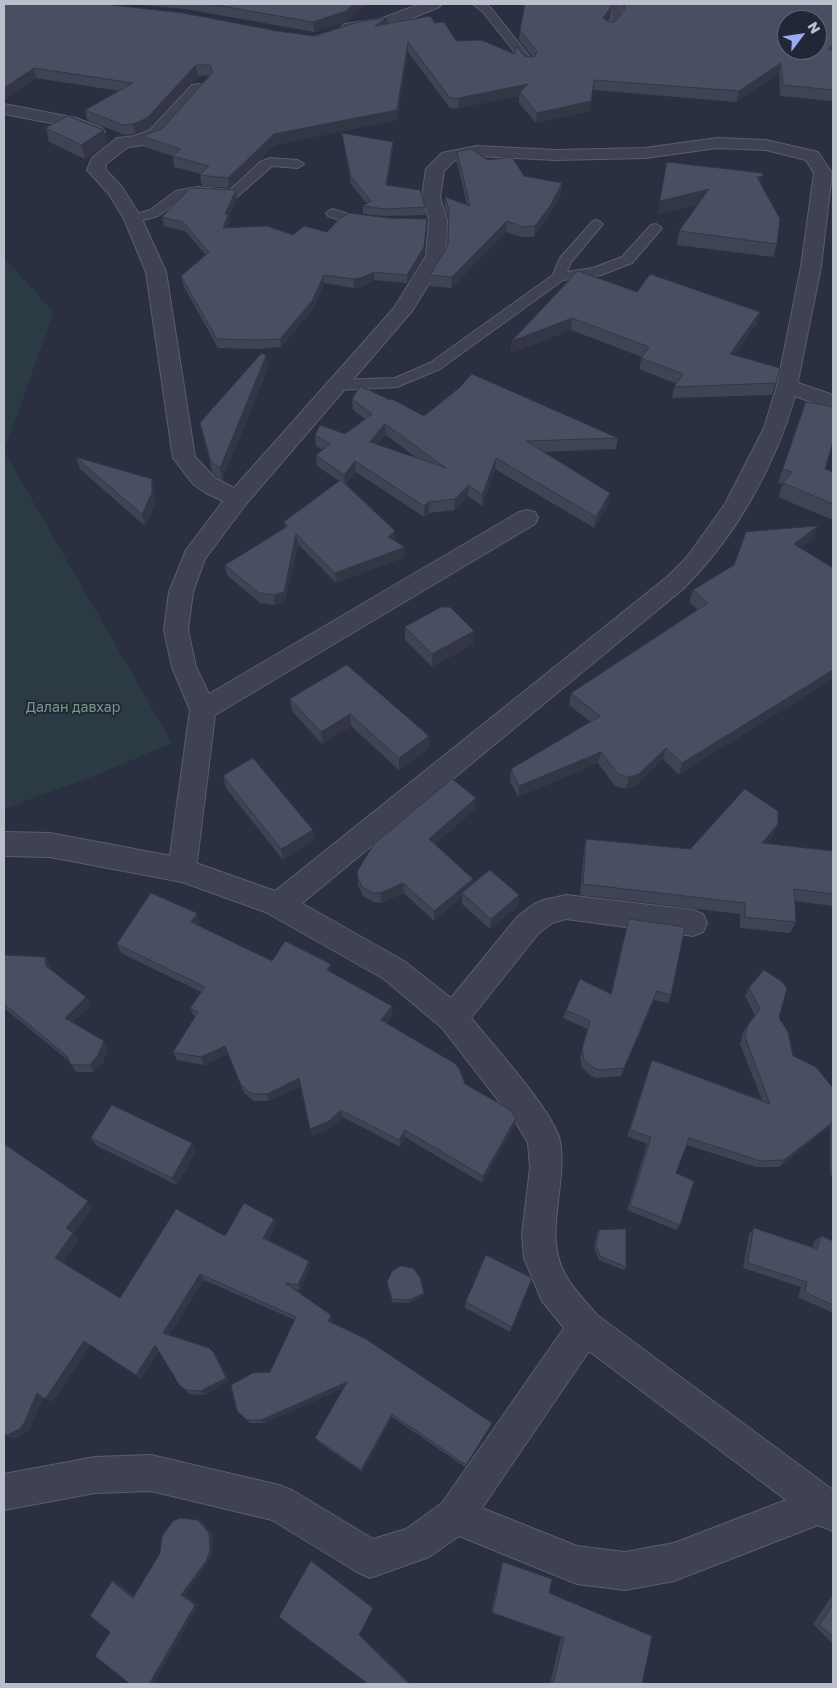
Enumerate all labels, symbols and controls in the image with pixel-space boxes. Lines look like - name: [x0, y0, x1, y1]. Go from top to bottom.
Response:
- north arrow: [777, 10, 827, 60]
- text: N: [804, 19, 824, 36]
- park label: Далан давхар: [26, 700, 120, 716]

